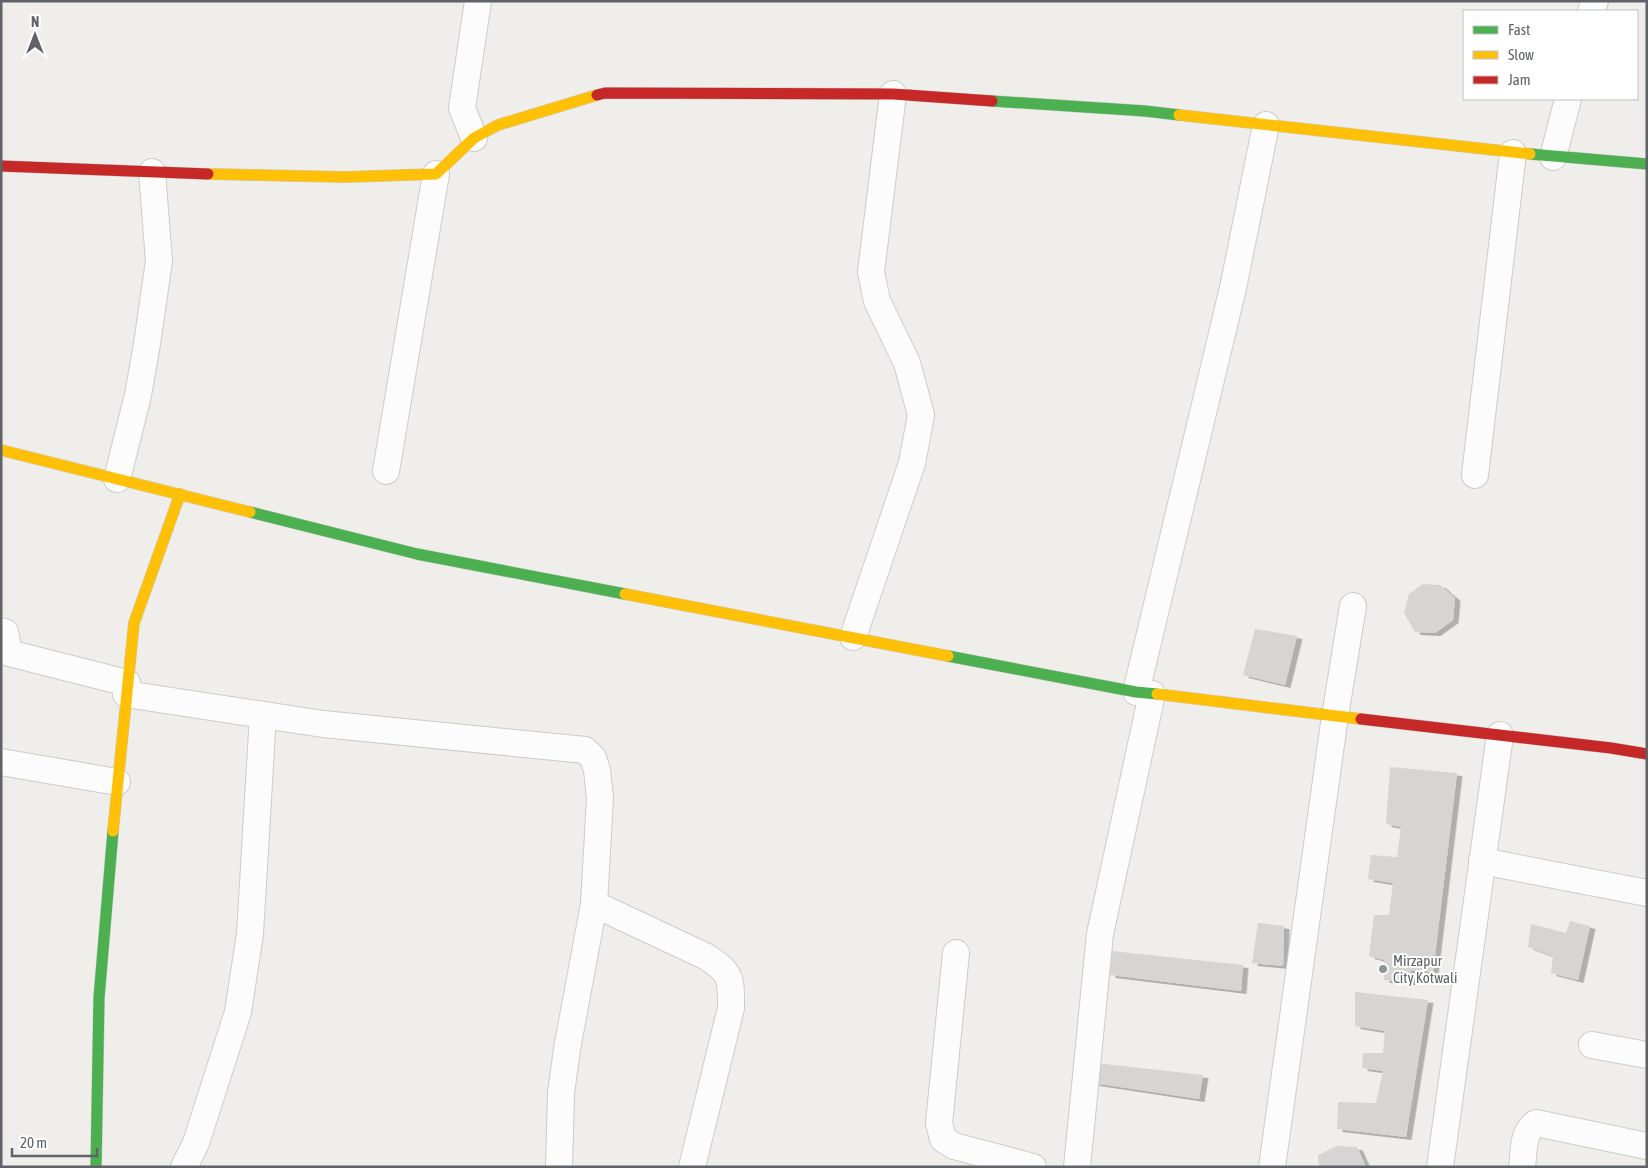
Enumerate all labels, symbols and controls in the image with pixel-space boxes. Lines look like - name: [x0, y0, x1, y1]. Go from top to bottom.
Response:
- north arrow: [10, 10, 60, 60]
- legend: [1463, 10, 1638, 100]
- text: N: [31, 14, 39, 30]
- text: Fast: [1508, 21, 1530, 38]
- text: Slow: [1508, 46, 1534, 63]
- text: Jam: [1508, 71, 1531, 88]
- place label: Mirzapur City Kotwali: [1393, 952, 1457, 986]
- marker: Mirzapur City Kotwali: [1377, 963, 1389, 975]
- scale bar: [12, 1126, 98, 1158]
- text: 20 m: [20, 1134, 47, 1151]

